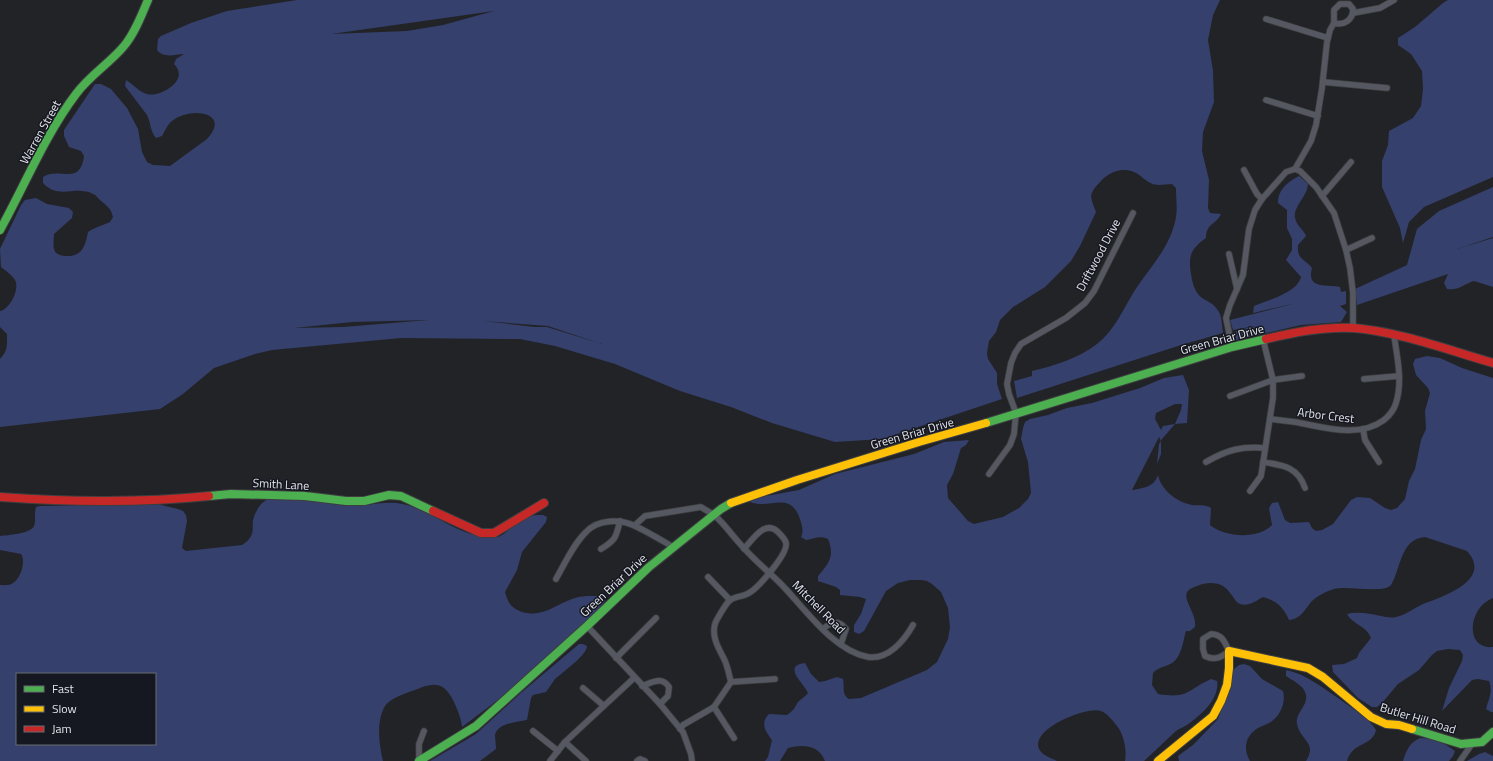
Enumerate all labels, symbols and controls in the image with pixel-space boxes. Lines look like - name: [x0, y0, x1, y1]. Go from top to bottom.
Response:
- street label: Warren Street: [15, 96, 66, 168]
- street label: Driftwood Drive: [1071, 215, 1125, 295]
- street label: Green Briar Drive: [1178, 319, 1266, 359]
- street label: Arbor Crest: [1297, 402, 1356, 428]
- street label: Green Briar Drive: [868, 412, 956, 454]
- street label: Smith Lane: [252, 473, 310, 495]
- street label: Green Briar Drive: [575, 549, 651, 621]
- street label: Mitchell Road: [788, 576, 850, 638]
- legend: [16, 673, 156, 745]
- text: Fast: [52, 679, 75, 698]
- street label: Butler Hill Road: [1378, 697, 1458, 739]
- text: Slow: [52, 699, 77, 718]
- text: Jam: [52, 719, 72, 738]

